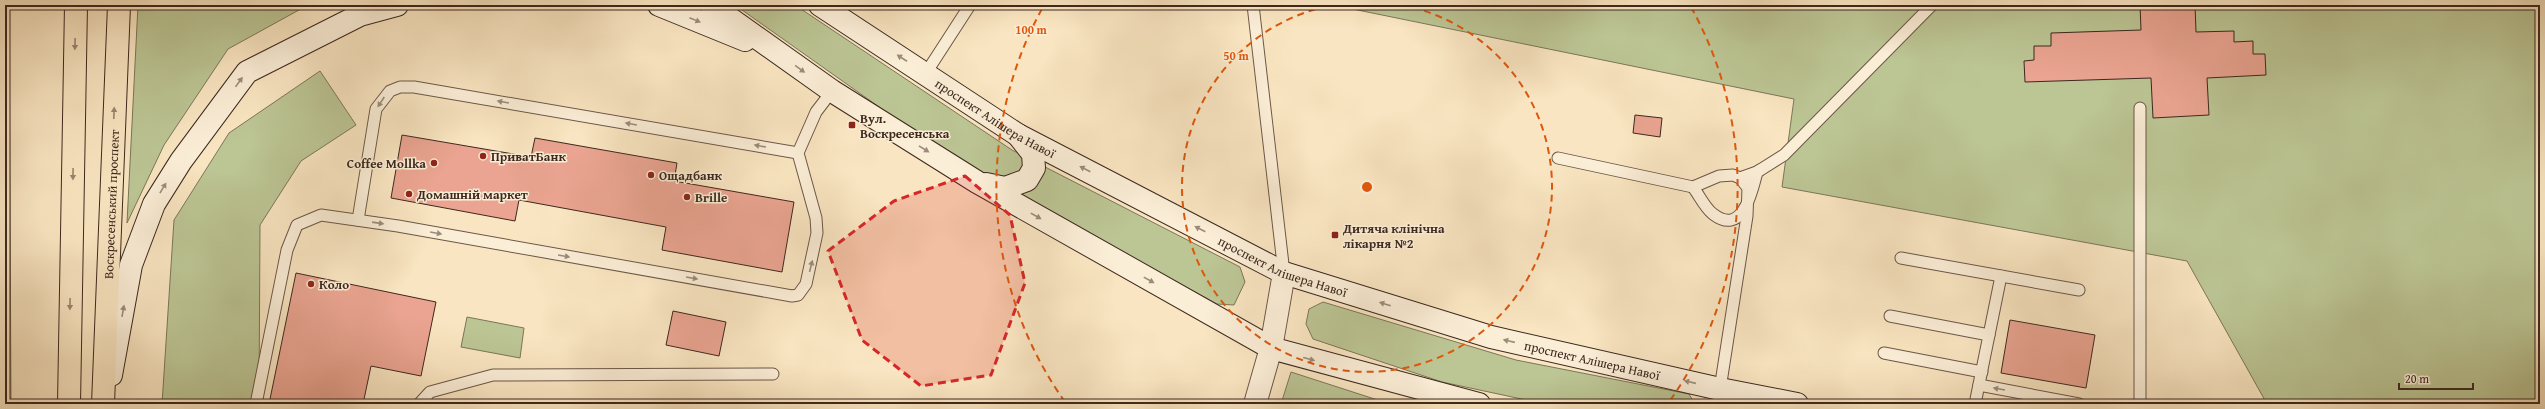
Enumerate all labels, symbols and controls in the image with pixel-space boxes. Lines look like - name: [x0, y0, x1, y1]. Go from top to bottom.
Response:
- one-way arrow: [690, 17, 702, 23]
- text: 100 m: [1015, 21, 1048, 38]
- one-way arrow: [72, 38, 78, 51]
- text: 50 m: [1223, 47, 1249, 64]
- one-way arrow: [897, 54, 907, 62]
- one-way arrow: [795, 64, 805, 72]
- street label: проспект Алішера Навої: [931, 74, 1059, 163]
- one-way arrow: [235, 77, 243, 88]
- one-way arrow: [377, 96, 384, 107]
- one-way arrow: [497, 99, 509, 105]
- one-way arrow: [111, 107, 118, 119]
- place label: Вул. Воскресенська: [860, 109, 950, 143]
- marker: Вул. Воскресенська: [847, 120, 857, 130]
- one-way arrow: [625, 121, 638, 127]
- street label: Воскресенський проспект: [99, 128, 124, 279]
- one-way arrow: [753, 143, 766, 149]
- one-way arrow: [918, 146, 930, 153]
- place label: ПриватБанк: [491, 147, 566, 166]
- marker: ПриватБанк: [478, 151, 488, 161]
- place label: Coffee Mollka: [347, 154, 426, 173]
- marker: Coffee Mollka: [429, 158, 439, 168]
- place label: Ощадбанк: [659, 166, 723, 185]
- one-way arrow: [1079, 166, 1090, 173]
- one-way arrow: [70, 168, 76, 181]
- marker: Ощадбанк: [646, 170, 656, 180]
- centre of rings: [1360, 180, 1374, 194]
- one-way arrow: [160, 182, 167, 194]
- place label: Домашній маркет: [416, 185, 528, 204]
- place label: Brille: [695, 188, 728, 207]
- marker: Домашній маркет: [404, 189, 414, 199]
- marker: Brille: [682, 192, 692, 202]
- one-way arrow: [1030, 212, 1042, 219]
- place label: Дитяча клінічна лікарня №2: [1342, 219, 1445, 253]
- one-way arrow: [372, 220, 384, 226]
- one-way arrow: [1194, 226, 1206, 232]
- one-way arrow: [430, 230, 442, 236]
- marker: Дитяча клінічна лікарня №2: [1330, 230, 1340, 240]
- street label: проспект Алішера Навої: [1215, 231, 1350, 302]
- one-way arrow: [558, 253, 570, 259]
- one-way arrow: [808, 260, 814, 272]
- place label: Коло: [319, 275, 349, 294]
- one-way arrow: [686, 276, 698, 282]
- one-way arrow: [1143, 276, 1155, 283]
- marker: Коло: [306, 279, 316, 289]
- one-way arrow: [67, 298, 73, 311]
- one-way arrow: [1378, 301, 1390, 307]
- one-way arrow: [120, 304, 126, 317]
- street label: проспект Алішера Навої: [1522, 336, 1662, 385]
- one-way arrow: [1503, 337, 1515, 343]
- one-way arrow: [1303, 356, 1315, 362]
- scale bar: [2399, 365, 2473, 391]
- text: 20 m: [2405, 370, 2429, 387]
- one-way arrow: [1684, 379, 1697, 385]
- one-way arrow: [1993, 386, 2006, 392]

